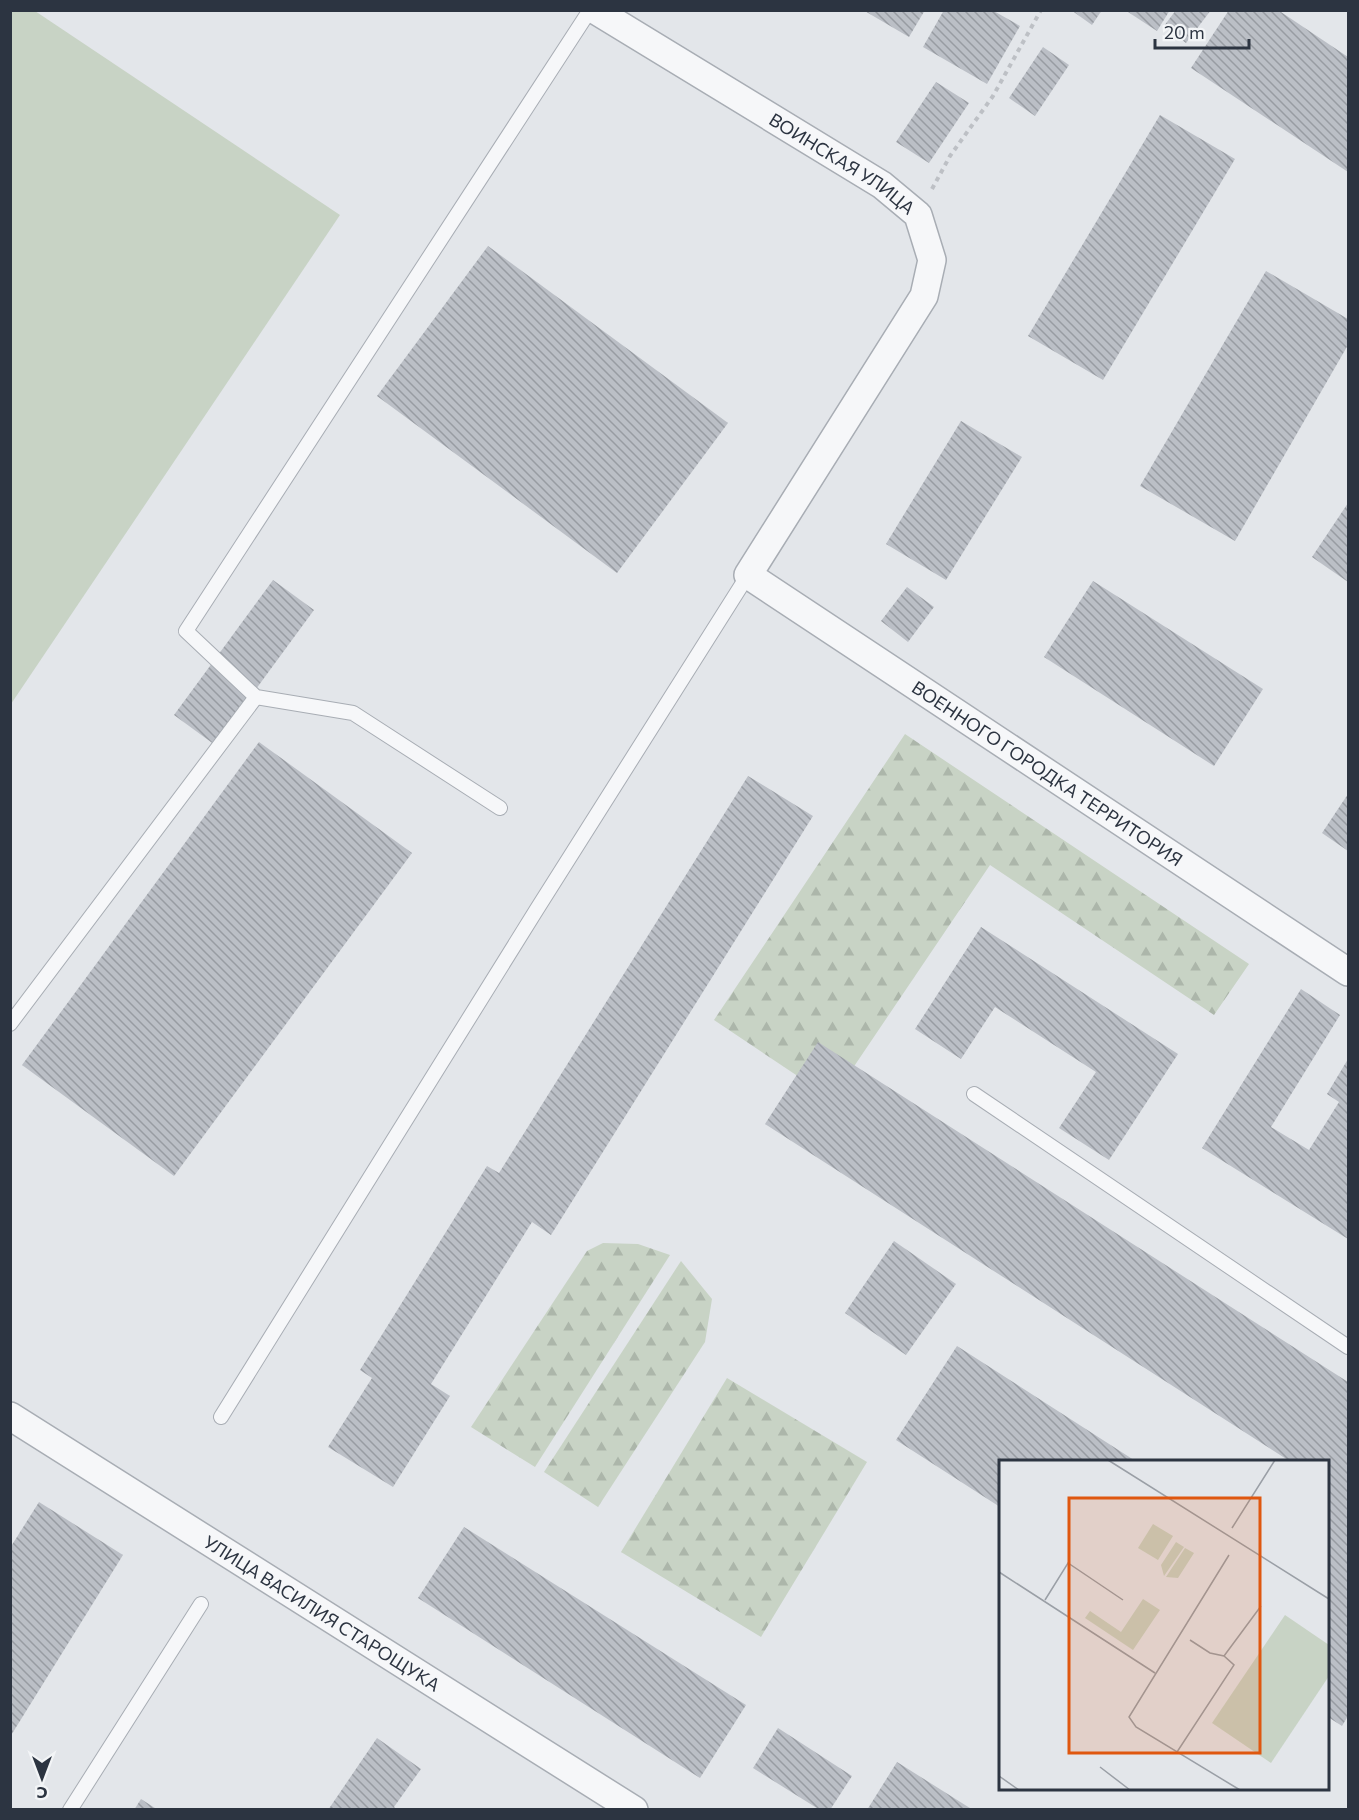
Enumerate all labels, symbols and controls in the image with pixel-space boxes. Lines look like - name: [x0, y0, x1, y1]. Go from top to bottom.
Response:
- scale bar: [1155, 12, 1250, 50]
- text: 20 m: [1164, 21, 1205, 43]
- street label: ВОИНСКАЯ УЛИЦА: [765, 108, 920, 219]
- street label: ВОЕННОГО ГОРОДКА ТЕРРИТОРИЯ: [908, 676, 1187, 871]
- inset map: [999, 1460, 1329, 1790]
- street label: УЛИЦА ВАСИЛИЯ СТАРОЩУКА: [200, 1530, 444, 1696]
- north arrow: [12, 1748, 72, 1808]
- text: С: [36, 1784, 47, 1803]

